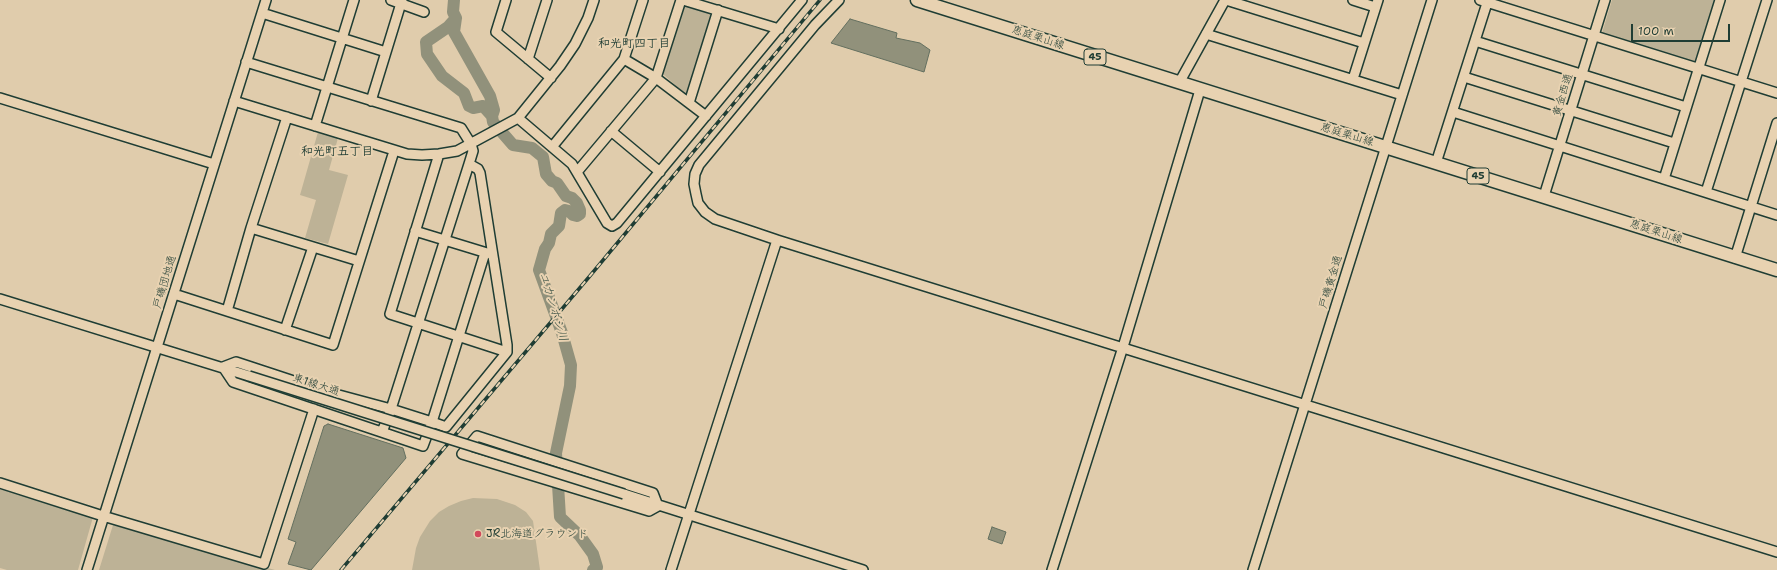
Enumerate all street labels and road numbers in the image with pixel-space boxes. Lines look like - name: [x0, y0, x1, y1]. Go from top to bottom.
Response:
- street label: 恵庭栗山線: [1010, 23, 1066, 53]
- road number: 45: [1084, 49, 1106, 65]
- street label: 黄金西通: [1550, 72, 1576, 118]
- street label: 恵庭栗山線: [1319, 121, 1375, 149]
- road number: 45: [1467, 168, 1489, 184]
- street label: 恵庭栗山線: [1628, 217, 1684, 247]
- street label: 戸磯団地通: [151, 254, 179, 310]
- street label: 戸磯黄金通: [1317, 254, 1345, 310]
- street label: 東1線大通: [291, 371, 341, 399]

